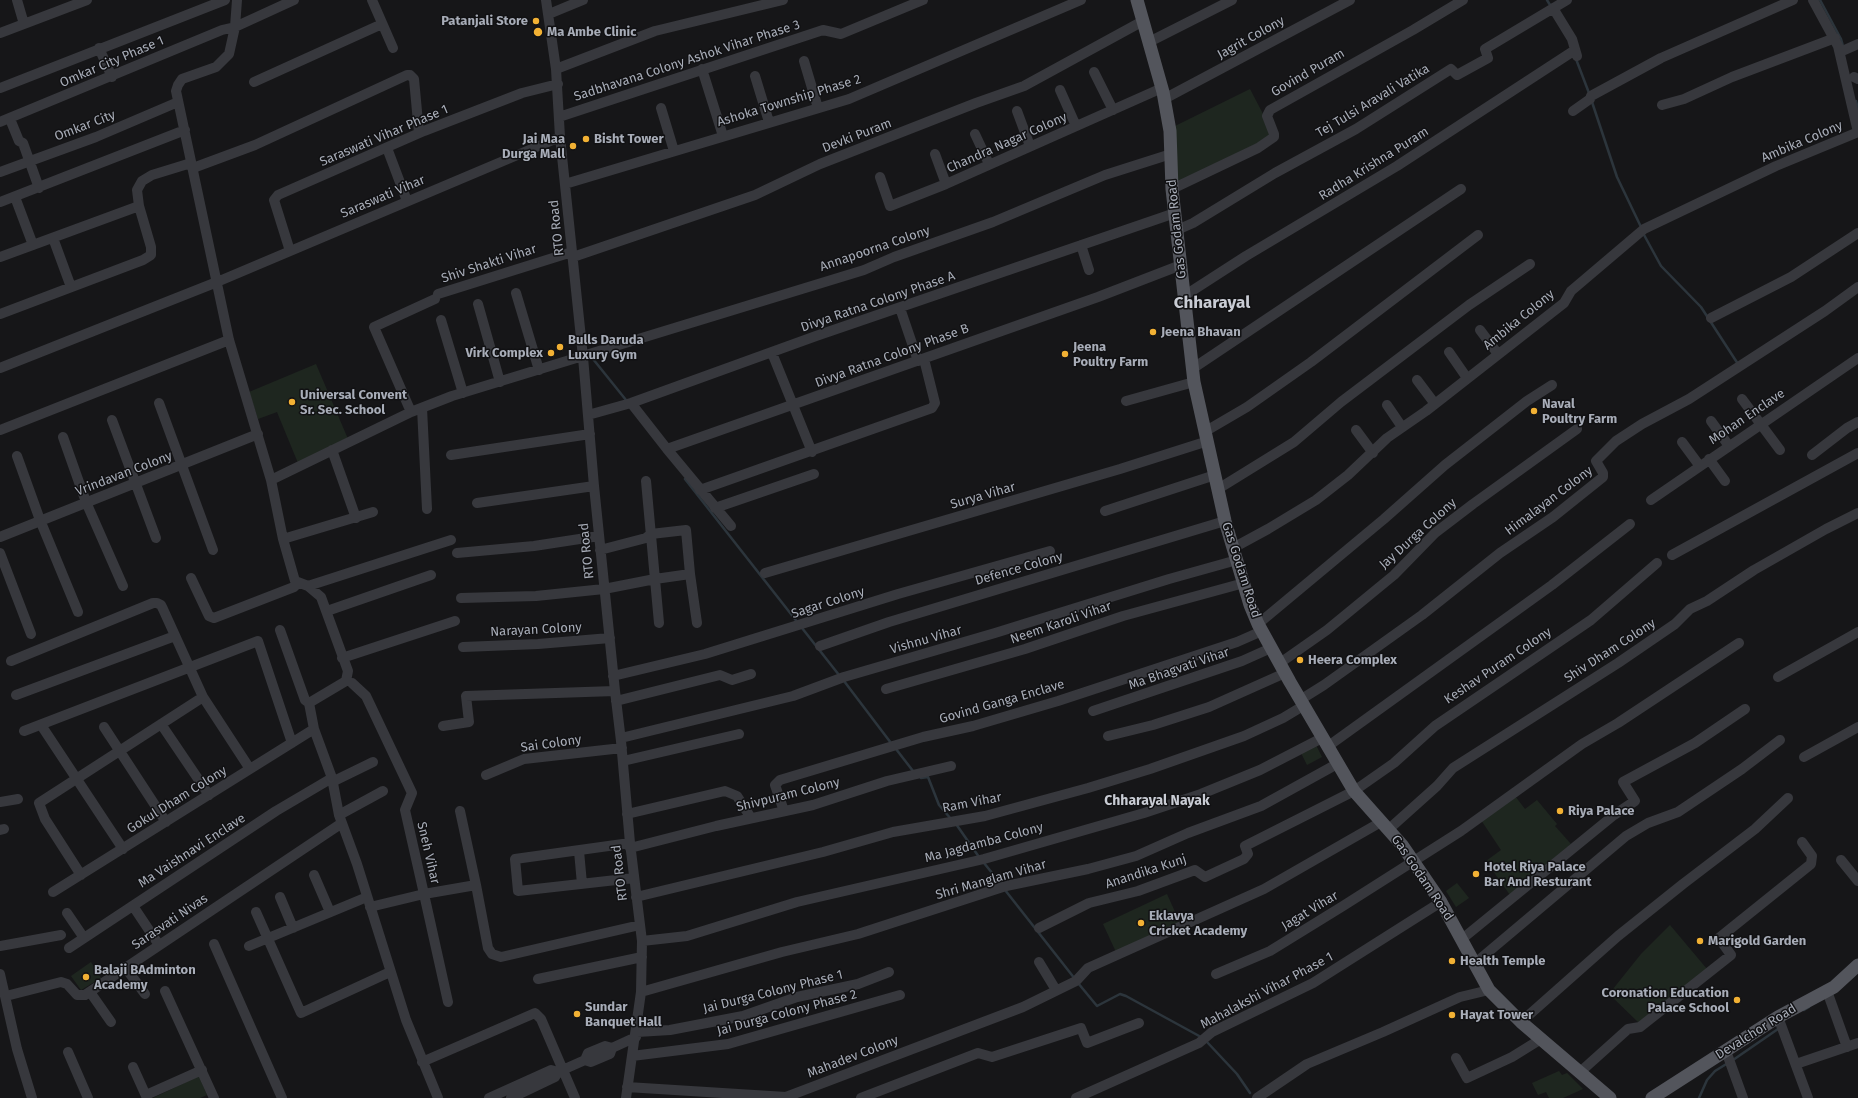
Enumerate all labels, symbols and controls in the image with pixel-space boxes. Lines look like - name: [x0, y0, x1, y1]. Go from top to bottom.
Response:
- place label: Patanjali Store: [441, 13, 528, 29]
- street label: Jagrit Colony: [1215, 13, 1287, 63]
- marker: Patanjali Store: [531, 16, 541, 26]
- street label: Sadbhavana Colony Ashok Vihar Phase 3: [572, 17, 802, 105]
- place label: Ma Ambe Clinic: [547, 24, 636, 40]
- marker: Ma Ambe Clinic: [532, 26, 544, 38]
- street label: Omkar City Phase 1: [58, 33, 166, 91]
- street label: Govind Puram: [1269, 46, 1347, 100]
- street label: Tej Tulsi Aravali Vatika: [1313, 61, 1433, 141]
- street label: Ashoka Township Phase 2: [715, 72, 863, 130]
- street label: Saraswati Vihar Phase 1: [318, 102, 450, 170]
- street label: Omkar City: [52, 107, 118, 145]
- street label: Chandra Nagar Colony: [944, 109, 1070, 177]
- street label: Devki Puram: [820, 116, 894, 156]
- street label: Ambika Colony: [1759, 118, 1845, 166]
- street label: Radha Krishna Puram: [1316, 124, 1432, 204]
- place label: Jai Maa Durga Mall: [502, 131, 565, 162]
- place label: Bisht Tower: [594, 131, 664, 147]
- marker: Bisht Tower: [581, 134, 591, 144]
- marker: Jai Maa Durga Mall: [568, 141, 578, 151]
- street label: Saraswati Vihar: [338, 172, 428, 222]
- street label: Gas Godam Road: [1164, 179, 1190, 279]
- street label: RTO Road: [546, 199, 568, 257]
- street label: Annapoorna Colony: [818, 223, 932, 275]
- street label: Shiv Shakti Vihar: [439, 241, 539, 287]
- street label: Divya Ratna Colony Phase A: [799, 268, 957, 336]
- street label: Ambika Colony: [1480, 287, 1558, 353]
- district label: Chharayal: [1174, 293, 1250, 313]
- street label: Divya Ratna Colony Phase B: [813, 321, 971, 391]
- place label: Jeena Bhavan: [1161, 324, 1241, 340]
- marker: Jeena Bhavan: [1148, 327, 1158, 337]
- place label: Bulls Daruda Luxury Gym: [568, 332, 644, 363]
- place label: Jeena Poultry Farm: [1073, 339, 1148, 370]
- marker: Bulls Daruda Luxury Gym: [555, 342, 565, 352]
- place label: Virk Complex: [465, 345, 543, 361]
- marker: Virk Complex: [546, 348, 556, 358]
- marker: Jeena Poultry Farm: [1060, 349, 1070, 359]
- street label: Mohan Enclave: [1706, 386, 1788, 448]
- place label: Universal Convent Sr. Sec. School: [300, 387, 407, 418]
- place label: Naval Poultry Farm: [1542, 396, 1617, 427]
- marker: Universal Convent Sr. Sec. School: [287, 397, 297, 407]
- marker: Naval Poultry Farm: [1529, 406, 1539, 416]
- street label: Vrindavan Colony: [73, 448, 175, 500]
- street label: Himalayan Colony: [1502, 463, 1596, 539]
- street label: Surya Vihar: [949, 479, 1017, 513]
- street label: Jay Durga Colony: [1376, 495, 1460, 573]
- street label: Gas Godam Road: [1218, 520, 1264, 620]
- street label: RTO Road: [576, 522, 598, 580]
- street label: Defence Colony: [973, 549, 1065, 589]
- street label: Sagar Colony: [789, 584, 867, 622]
- street label: Neem Karoli Vihar: [1008, 598, 1114, 648]
- street label: Shiv Dham Colony: [1561, 616, 1659, 686]
- street label: Narayan Colony: [490, 620, 582, 640]
- street label: Vishnu Vihar: [888, 622, 964, 658]
- street label: Keshav Puram Colony: [1441, 624, 1555, 708]
- street label: Ma Bhagvati Vihar: [1127, 644, 1231, 694]
- place label: Heera Complex: [1308, 652, 1397, 668]
- marker: Heera Complex: [1295, 655, 1305, 665]
- street label: Govind Ganga Enclave: [938, 677, 1066, 727]
- street label: Sai Colony: [520, 732, 582, 756]
- street label: Gokul Dham Colony: [124, 763, 230, 837]
- street label: Shivpuram Colony: [735, 775, 841, 815]
- street label: Ram Vihar: [941, 790, 1003, 816]
- district label: Chharayal Nayak: [1104, 793, 1210, 809]
- place label: Riya Palace: [1568, 803, 1635, 819]
- marker: Riya Palace: [1555, 806, 1565, 816]
- street label: Ma Vaishnavi Enclave: [136, 811, 248, 891]
- street label: Sneh Vihar: [413, 820, 443, 886]
- street label: Ma Jagdamba Colony: [923, 820, 1045, 866]
- street label: Gas Godam Road: [1388, 832, 1456, 924]
- street label: RTO Road: [609, 844, 631, 902]
- street label: Anandika Kunj: [1103, 852, 1189, 892]
- street label: Shri Manglam Vihar: [934, 857, 1048, 903]
- place label: Hotel Riya Palace Bar And Resturant: [1484, 859, 1592, 890]
- marker: Hotel Riya Palace Bar And Resturant: [1471, 869, 1481, 879]
- street label: Jagat Vihar: [1279, 888, 1341, 934]
- street label: Sarasvati Nivas: [129, 891, 211, 953]
- place label: Eklavya Cricket Academy: [1149, 908, 1247, 939]
- marker: Eklavya Cricket Academy: [1136, 918, 1146, 928]
- place label: Marigold Garden: [1708, 933, 1806, 949]
- marker: Marigold Garden: [1695, 936, 1705, 946]
- street label: Mahalakshi Vihar Phase 1: [1198, 949, 1336, 1033]
- place label: Health Temple: [1460, 953, 1545, 969]
- marker: Health Temple: [1447, 956, 1457, 966]
- place label: Balaji BAdminton Academy: [94, 962, 196, 993]
- street label: Jai Durga Colony Phase 1: [702, 967, 844, 1017]
- marker: Balaji BAdminton Academy: [81, 972, 91, 982]
- place label: Coronation Education Palace School: [1601, 985, 1729, 1016]
- street label: Jai Durga Colony Phase 2: [715, 987, 859, 1039]
- marker: Coronation Education Palace School: [1732, 995, 1742, 1005]
- place label: Sundar Banquet Hall: [585, 999, 662, 1030]
- street label: Devalchor Road: [1713, 1001, 1799, 1063]
- place label: Hayat Tower: [1460, 1007, 1533, 1023]
- marker: Sundar Banquet Hall: [572, 1009, 582, 1019]
- marker: Hayat Tower: [1447, 1010, 1457, 1020]
- street label: Mahadev Colony: [805, 1032, 901, 1082]

